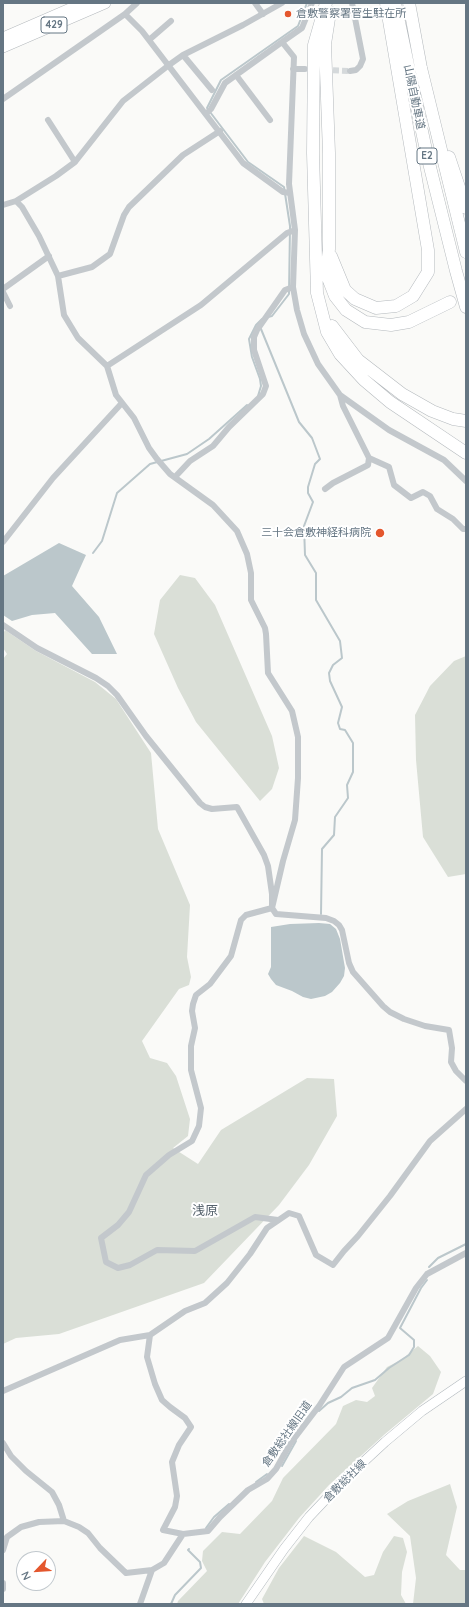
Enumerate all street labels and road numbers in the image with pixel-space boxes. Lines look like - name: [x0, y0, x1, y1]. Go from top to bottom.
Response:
- road number: 429: [41, 17, 67, 33]
- street label: 山陽自動車道: [401, 63, 427, 131]
- road number: E2: [417, 148, 437, 164]
- street label: 倉敷総社線旧道: [260, 1399, 314, 1469]
- street label: 倉敷総社線: [321, 1457, 369, 1505]

